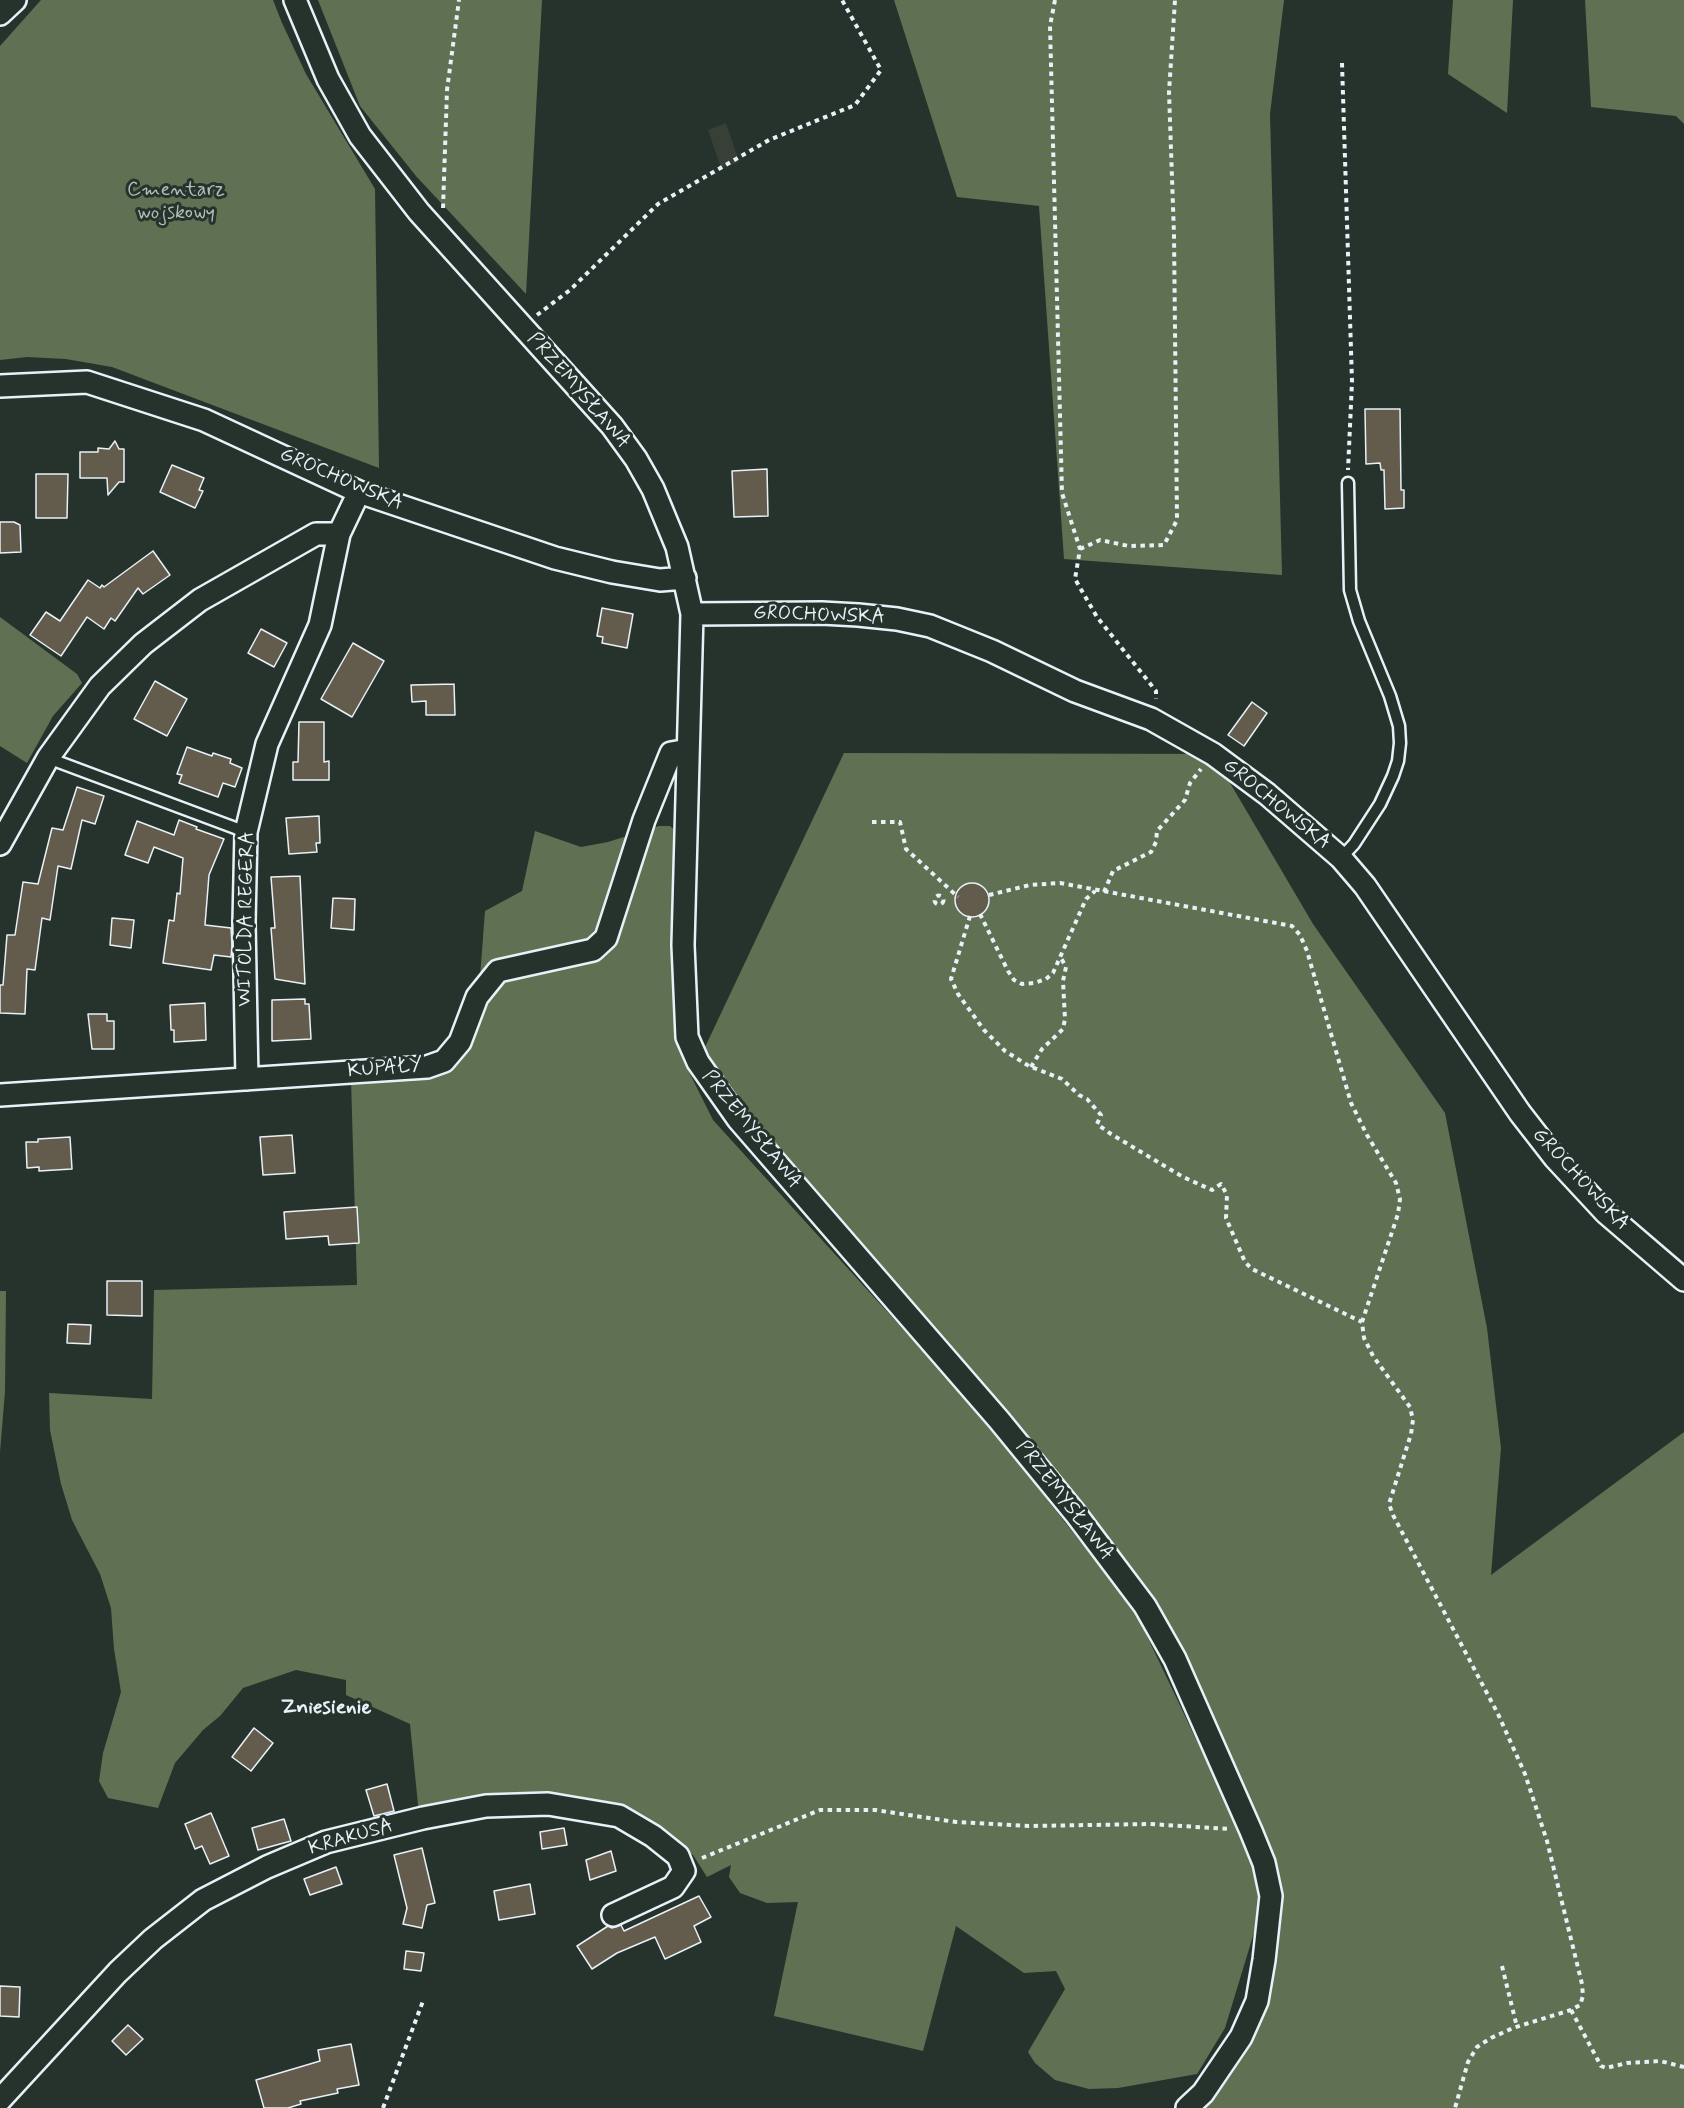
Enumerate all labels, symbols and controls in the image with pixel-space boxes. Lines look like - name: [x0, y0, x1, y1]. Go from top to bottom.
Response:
- park label: Cmentarz wojskowy: [127, 179, 225, 226]
- street label: PRZEMYSŁAWA: [521, 328, 635, 454]
- street label: GROCHOWSKA: [276, 443, 406, 517]
- street label: GROCHOWSKA: [753, 602, 885, 630]
- street label: GROCHOWSKA: [1217, 754, 1335, 856]
- street label: WITOLDA REGERA: [233, 831, 261, 1007]
- street label: KUPAŁY: [346, 1054, 424, 1084]
- street label: PRZEMYSŁAWA: [696, 1066, 806, 1194]
- street label: GROCHOWSKA: [1526, 1124, 1634, 1236]
- street label: PRZEMYSŁAWA: [1010, 1436, 1118, 1566]
- district label: Zniesienie: [281, 1696, 371, 1722]
- street label: KRAKUSA: [306, 1814, 396, 1862]

